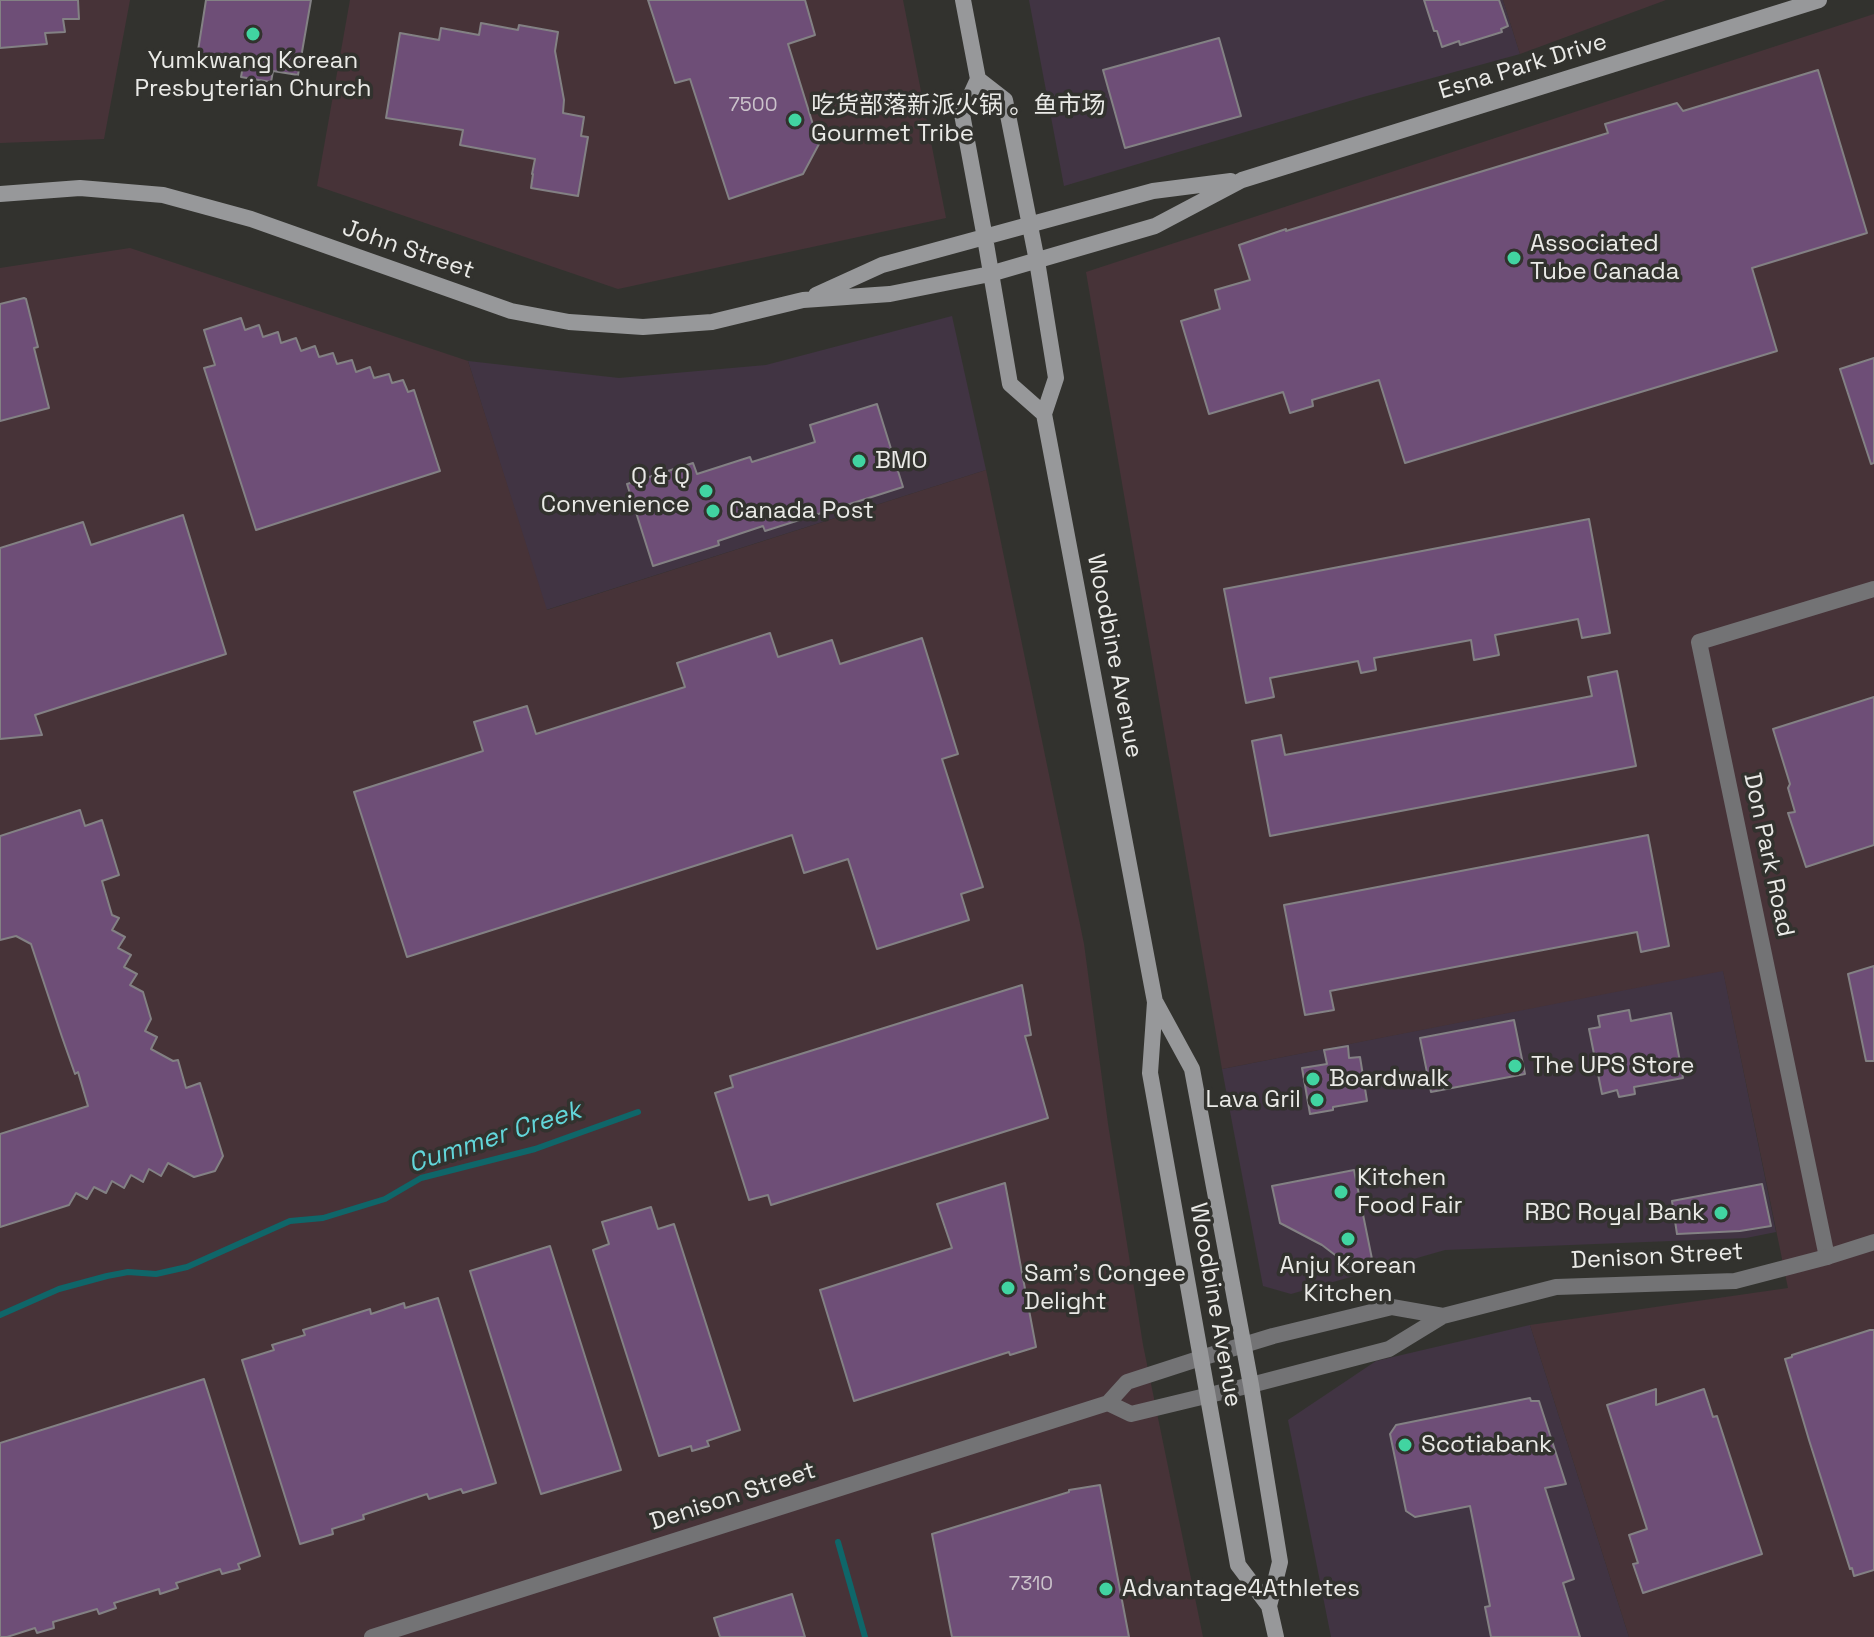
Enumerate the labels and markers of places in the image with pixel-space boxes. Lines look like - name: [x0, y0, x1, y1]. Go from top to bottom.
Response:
- marker: Yumkwang Korean Presbyterian Church: [244, 25, 262, 43]
- place label: Yumkwang Korean Presbyterian Church: [135, 47, 371, 103]
- place label: 吃货部落新派火锅 。鱼市场 Gourmet Tribe: [811, 92, 1105, 148]
- marker: 吃货部落新派火锅 。鱼市场 Gourmet Tribe: [786, 111, 804, 129]
- place label: Associated Tube Canada: [1530, 230, 1679, 286]
- marker: Associated Tube Canada: [1505, 249, 1523, 267]
- place label: BMO: [875, 447, 928, 475]
- marker: BMO: [850, 452, 868, 470]
- place label: Q & Q Convenience: [541, 463, 690, 519]
- marker: Q & Q Convenience: [697, 482, 715, 500]
- place label: Canada Post: [729, 497, 874, 525]
- marker: Canada Post: [704, 502, 722, 520]
- place label: The UPS Store: [1531, 1052, 1694, 1080]
- marker: The UPS Store: [1506, 1057, 1524, 1075]
- place label: Boardwalk: [1329, 1065, 1449, 1093]
- marker: Boardwalk: [1304, 1070, 1322, 1088]
- place label: Lava Gril: [1206, 1086, 1301, 1114]
- marker: Lava Gril: [1308, 1091, 1326, 1109]
- place label: Kitchen Food Fair: [1357, 1164, 1463, 1220]
- marker: Kitchen Food Fair: [1332, 1183, 1350, 1201]
- place label: RBC Royal Bank: [1525, 1199, 1705, 1227]
- marker: RBC Royal Bank: [1712, 1204, 1730, 1222]
- marker: Anju Korean Kitchen: [1339, 1230, 1357, 1248]
- place label: Anju Korean Kitchen: [1280, 1252, 1416, 1308]
- place label: Sam's Congee Delight: [1024, 1260, 1186, 1316]
- marker: Sam's Congee Delight: [999, 1279, 1017, 1297]
- place label: Scotiabank: [1421, 1431, 1552, 1459]
- marker: Scotiabank: [1396, 1436, 1414, 1454]
- place label: Advantage4Athletes: [1122, 1575, 1360, 1603]
- marker: Advantage4Athletes: [1097, 1580, 1115, 1598]

